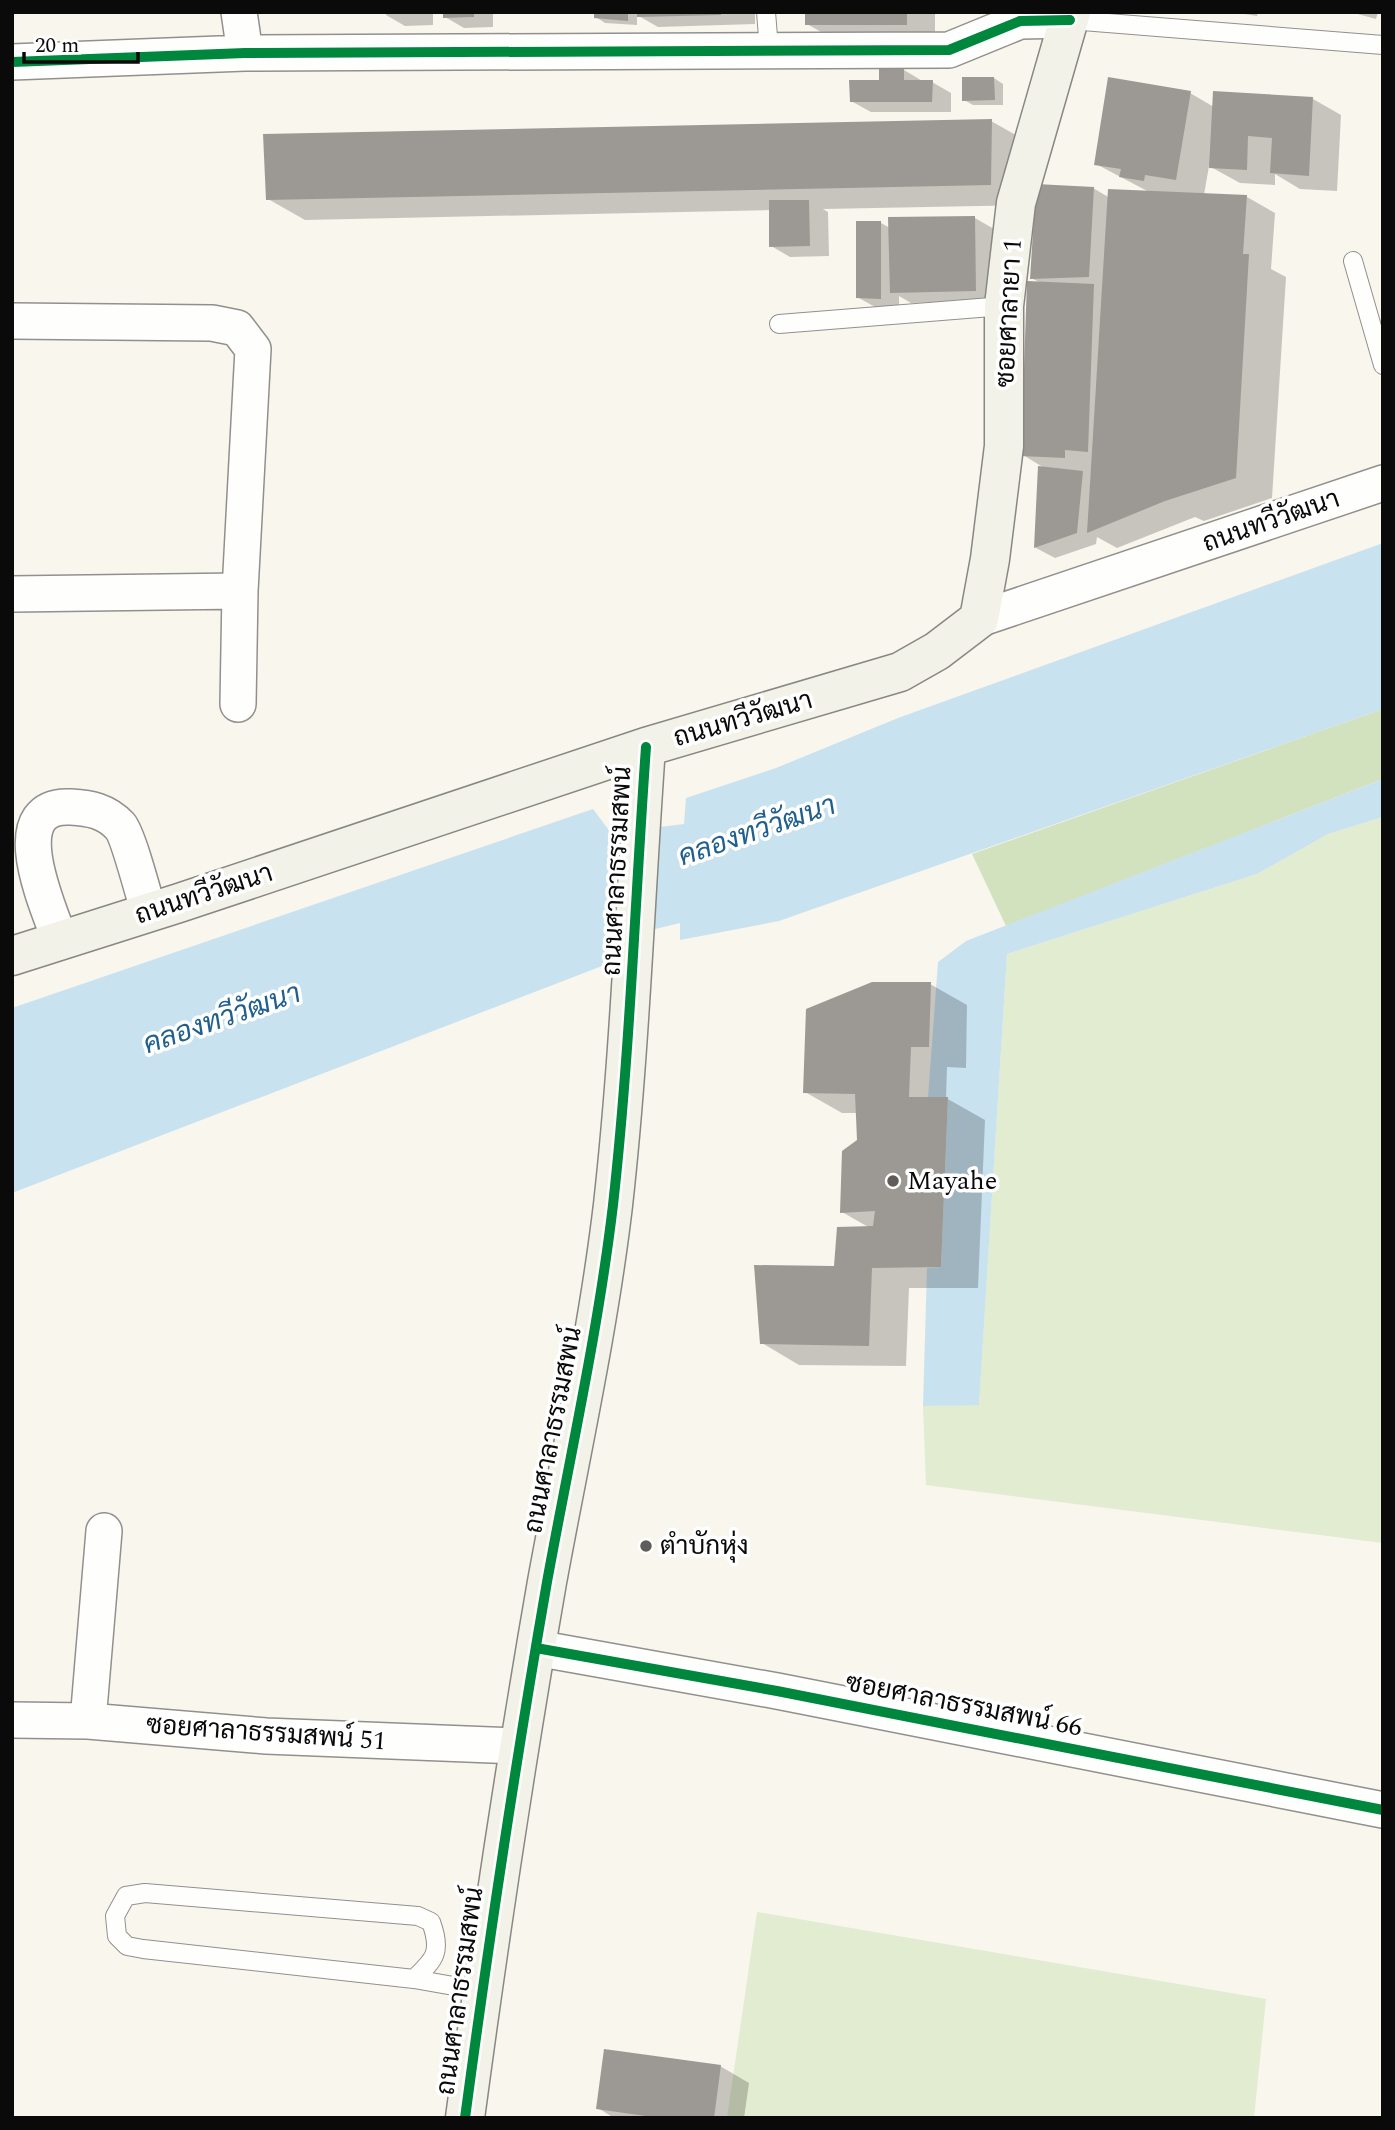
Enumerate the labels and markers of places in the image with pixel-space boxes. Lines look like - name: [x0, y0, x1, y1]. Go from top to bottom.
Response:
- place label: Mayahe: [907, 1161, 997, 1201]
- marker: Mayahe: [885, 1173, 901, 1189]
- place label: ตำบักหุ่ง: [660, 1526, 748, 1566]
- marker: ตำบักหุ่ง: [638, 1538, 654, 1554]

